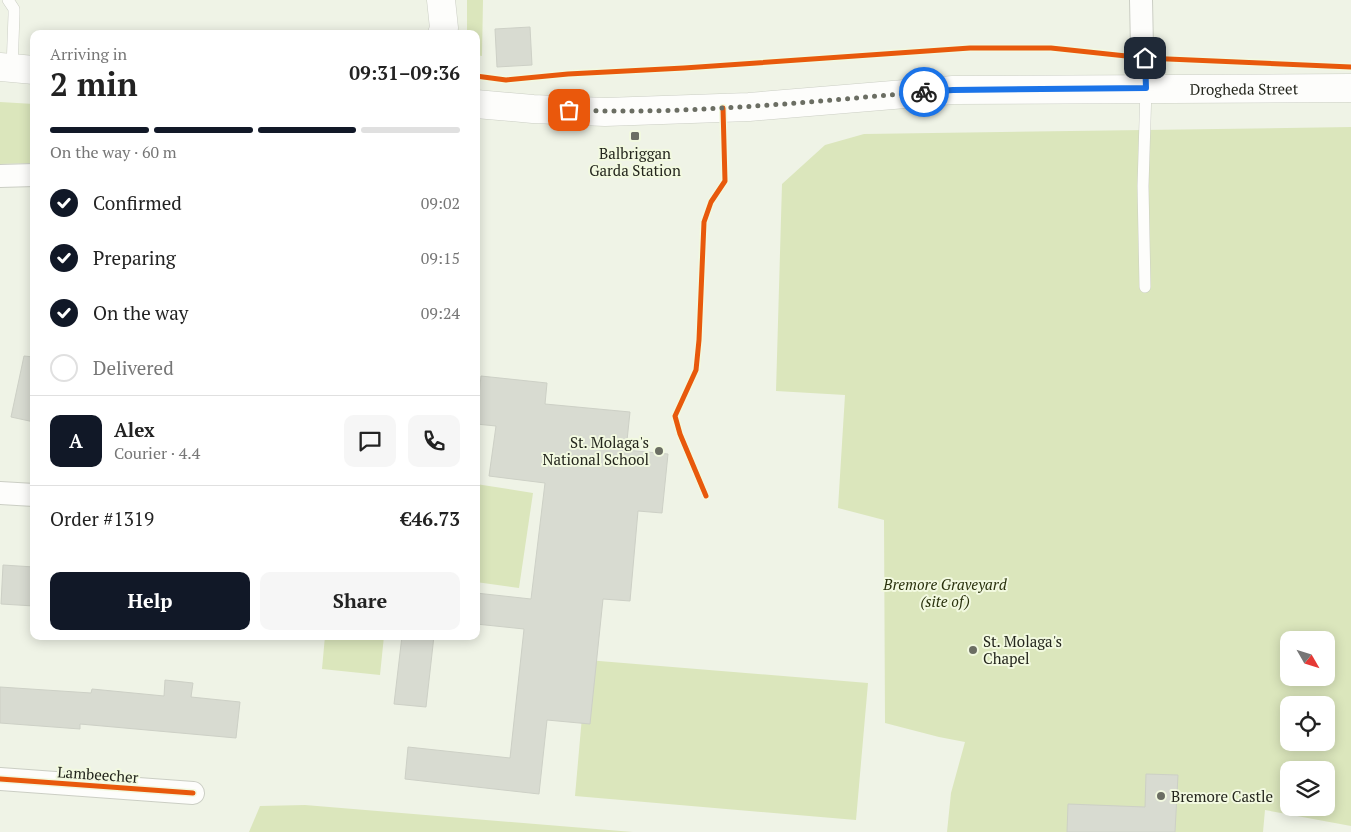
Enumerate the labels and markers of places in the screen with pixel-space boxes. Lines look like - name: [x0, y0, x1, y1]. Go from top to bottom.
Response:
- pin: [1124, 37, 1166, 79]
- pin: [548, 89, 590, 131]
- marker: Balbriggan Garda Station: [629, 130, 641, 142]
- place label: Balbriggan Garda Station: [589, 143, 681, 180]
- place label: St. Molaga's National School: [542, 432, 649, 469]
- marker: St. Molaga's National School: [653, 445, 665, 457]
- place label: St. Molaga's Chapel: [983, 631, 1062, 668]
- marker: St. Molaga's Chapel: [967, 644, 979, 656]
- place label: Bremore Castle: [1171, 786, 1273, 806]
- marker: Bremore Castle: [1155, 790, 1167, 802]

